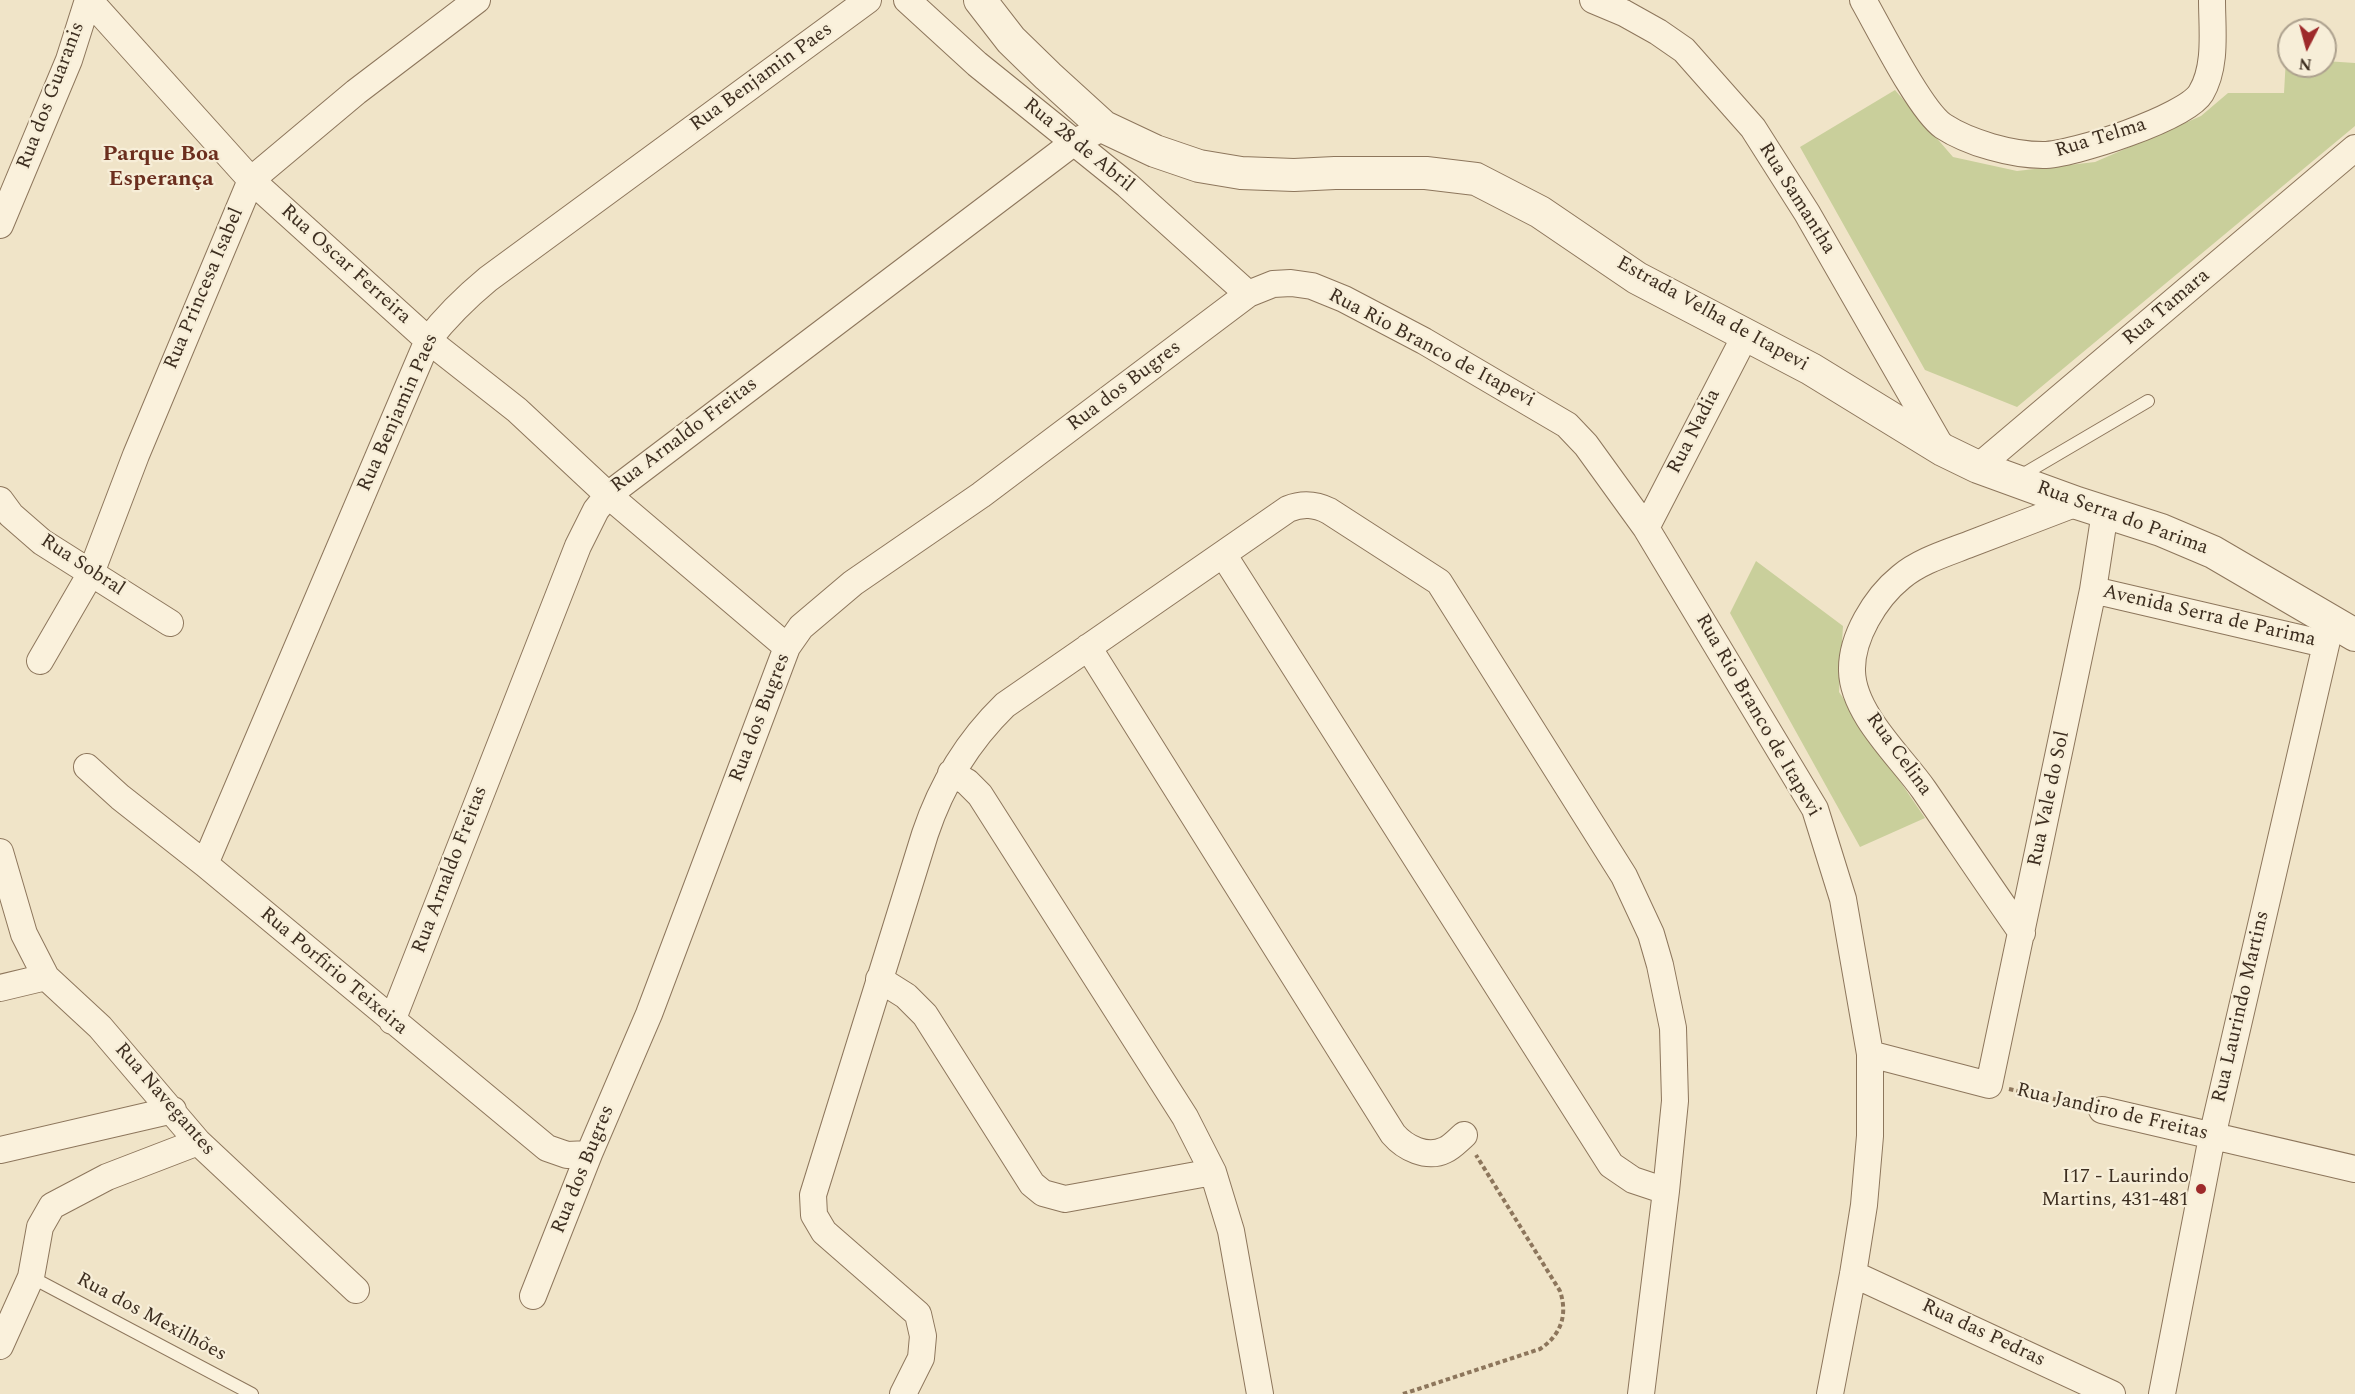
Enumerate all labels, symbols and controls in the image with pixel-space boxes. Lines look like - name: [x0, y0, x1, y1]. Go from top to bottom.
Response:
- street label: Rua Benjamin Paes: [686, 18, 838, 138]
- north arrow: [2277, 18, 2337, 78]
- street label: Rua dos Guaranis: [13, 19, 91, 173]
- text: N: [2298, 51, 2313, 77]
- street label: Rua 28 de Abril: [1018, 94, 1138, 198]
- street label: Rua Telma: [2052, 114, 2150, 164]
- street label: Rua Samantha: [1752, 139, 1840, 259]
- district label: Parque Boa Esperança: [103, 143, 219, 194]
- street label: Rua Oscar Ferreira: [275, 200, 415, 330]
- street label: Rua Princesa Isabel: [160, 205, 250, 373]
- street label: Estrada Velha de Itapevi: [1612, 252, 1812, 378]
- street label: Rua Tamara: [2119, 265, 2215, 351]
- street label: Rua Rio Branco de Itapevi: [1324, 284, 1538, 414]
- street label: Rua Benjamin Paes: [353, 330, 445, 496]
- street label: Rua dos Bugres: [1063, 336, 1187, 438]
- street label: Rua Arnaldo Freitas: [607, 373, 763, 499]
- street label: Rua Nadia: [1663, 386, 1727, 478]
- street label: Rua Serra do Parima: [2033, 477, 2211, 561]
- street label: Rua Sobral: [35, 530, 129, 602]
- street label: Avenida Serra de Parima: [2100, 581, 2318, 653]
- street label: Rua Rio Branco de Itapevi: [1689, 610, 1825, 822]
- street label: Rua dos Bugres: [725, 650, 797, 786]
- street label: Rua Celina: [1860, 709, 1936, 801]
- street label: Rua Vale do Sol: [2024, 729, 2076, 869]
- street label: Rua Arnaldo Freitas: [408, 783, 494, 957]
- street label: Rua Porfirio Teixeira: [254, 903, 412, 1041]
- street label: Rua Laurindo Martins: [2208, 909, 2276, 1105]
- street label: Rua Navegantes: [108, 1039, 220, 1161]
- street label: Rua Jandiro de Freitas: [2014, 1079, 2210, 1147]
- street label: Rua dos Bugres: [547, 1102, 621, 1238]
- place label: I17 - Laurindo Martins, 431-481: [2041, 1166, 2189, 1213]
- marker: I17 - Laurindo Martins, 431-481: [2194, 1182, 2208, 1196]
- street label: Rua dos Mexilhões: [72, 1268, 230, 1368]
- street label: Rua das Pedras: [1917, 1295, 2049, 1373]

